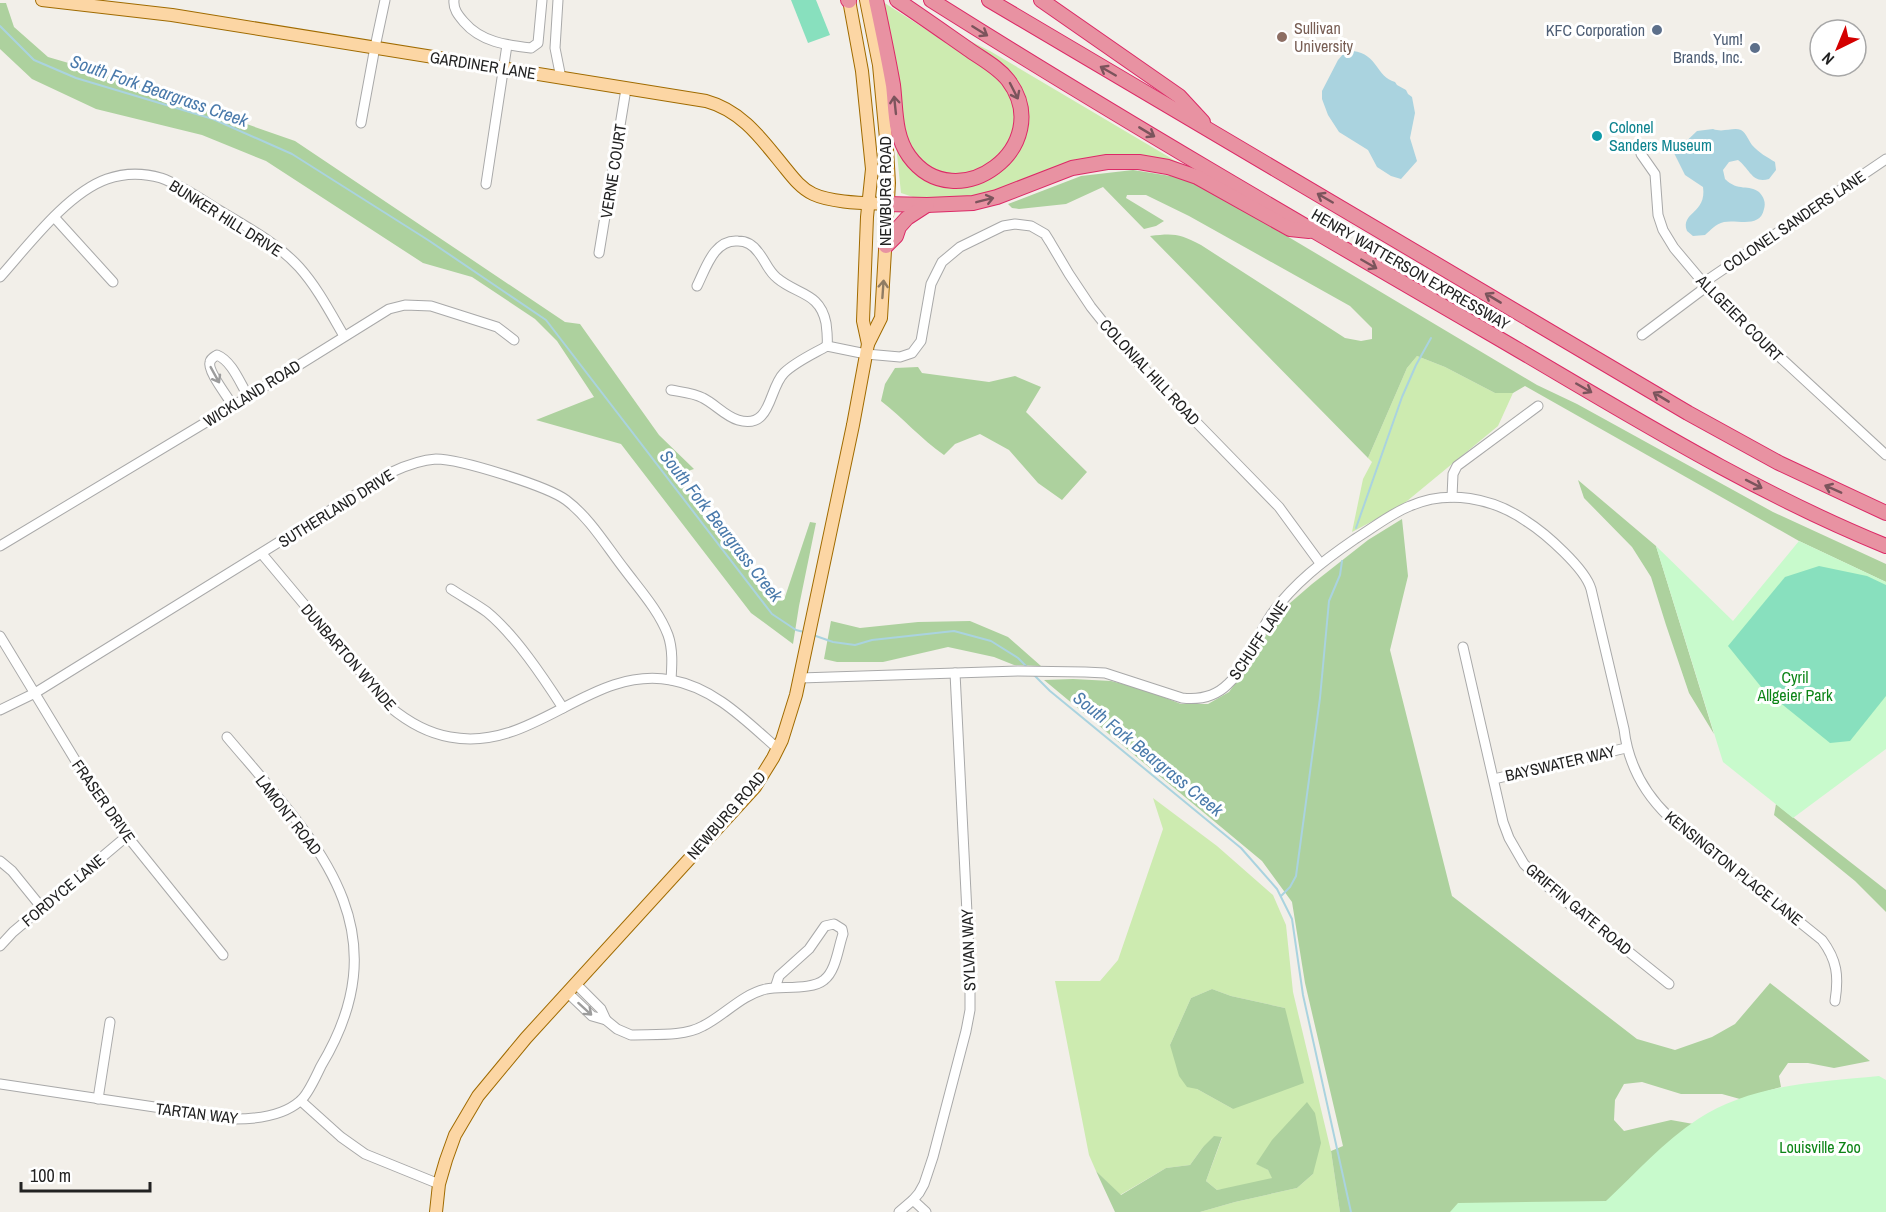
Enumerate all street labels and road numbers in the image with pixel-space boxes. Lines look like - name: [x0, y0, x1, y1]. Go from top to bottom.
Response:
- street label: GARDINER LANE: [428, 46, 538, 84]
- street label: VERNE COURT: [595, 122, 631, 220]
- street label: NEWBURG ROAD: [874, 136, 896, 246]
- street label: COLONEL SANDERS LANE: [1719, 165, 1869, 277]
- street label: BUNKER HILL DRIVE: [165, 174, 287, 262]
- street label: HENRY WATTERSON EXPRESSWAY: [1308, 203, 1514, 335]
- street label: ALLGEIER COURT: [1691, 269, 1788, 366]
- street label: COLONIAL HILL ROAD: [1095, 314, 1205, 430]
- street label: WICKLAND ROAD: [199, 354, 305, 432]
- street label: SUTHERLAND DRIVE: [274, 464, 398, 552]
- street label: SCHUFF LANE: [1223, 596, 1293, 684]
- street label: DUNBARTON WYNDE: [296, 599, 402, 715]
- street label: BAYSWATER WAY: [1503, 740, 1617, 786]
- street label: FRASER DRIVE: [67, 755, 141, 847]
- street label: NEWBURG ROAD: [682, 766, 770, 864]
- street label: LAMONT ROAD: [251, 770, 327, 860]
- street label: KENSINGTON PLACE LANE: [1661, 806, 1807, 930]
- street label: FORDYCE LANE: [17, 849, 109, 931]
- street label: GRIFFIN GATE ROAD: [1521, 858, 1637, 960]
- street label: SYLVAN WAY: [956, 908, 980, 991]
- street label: TARTAN WAY: [155, 1097, 239, 1129]

